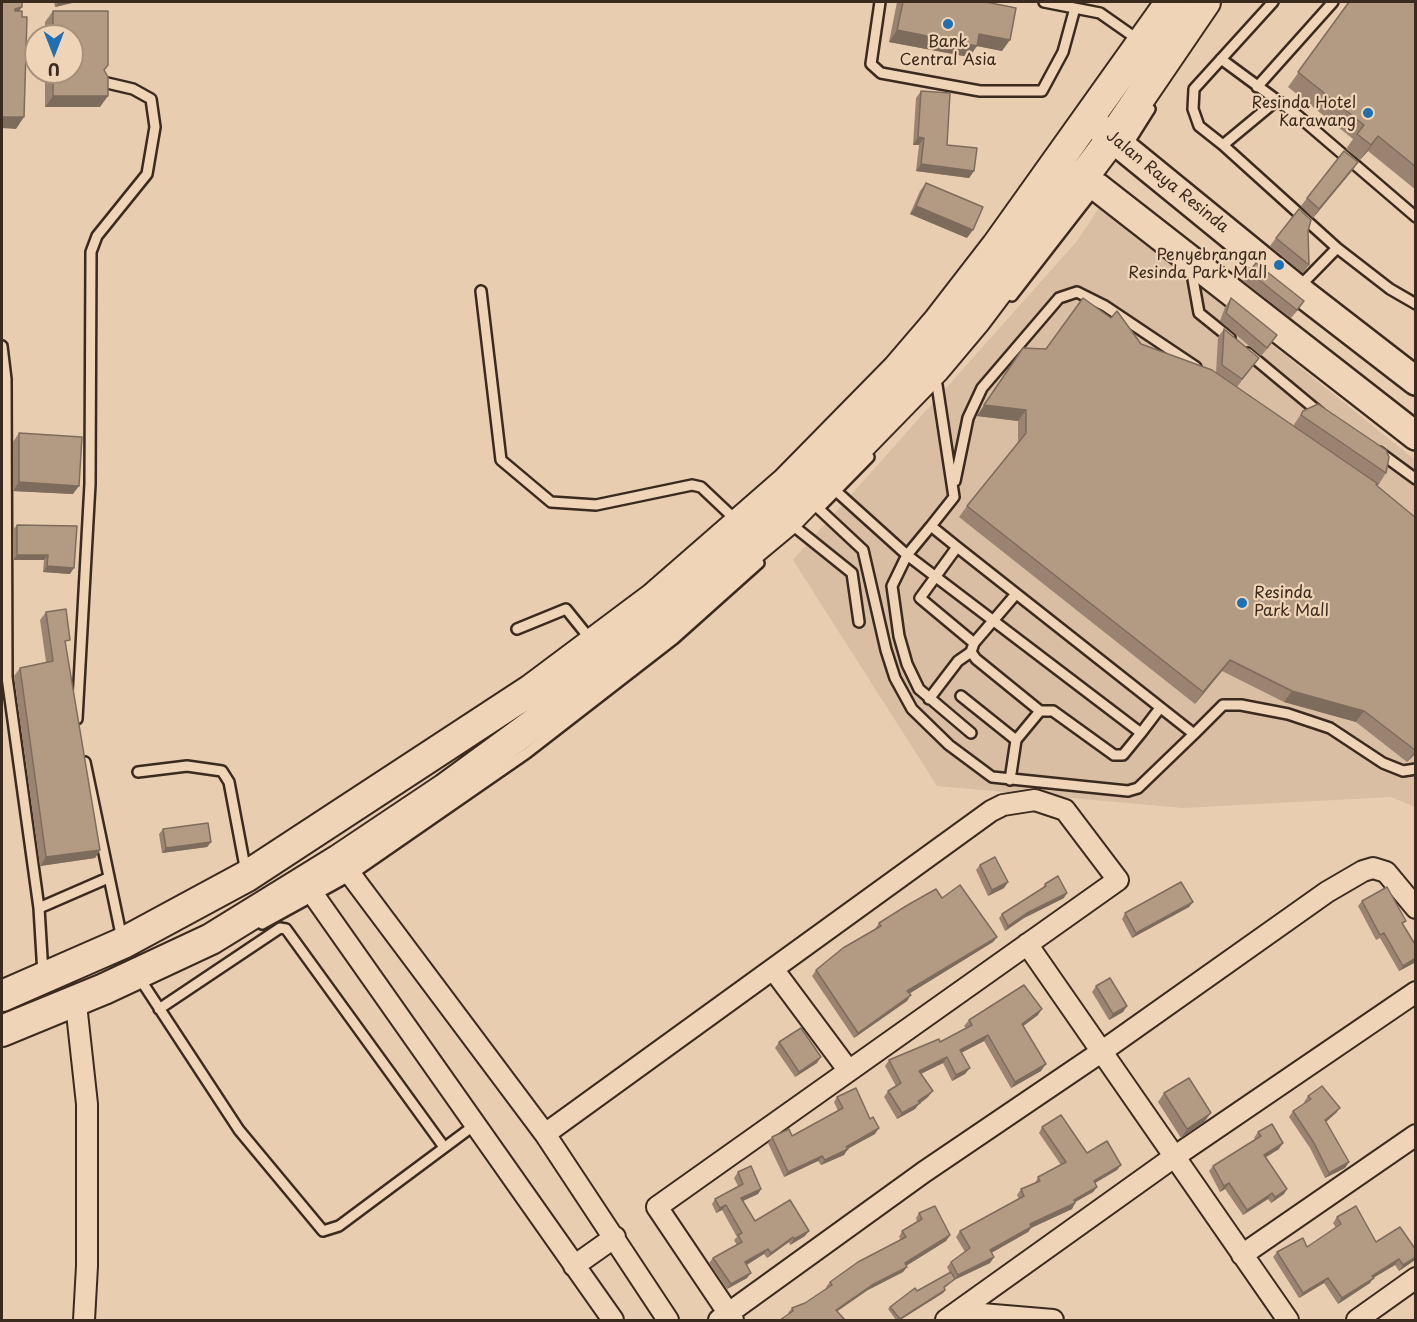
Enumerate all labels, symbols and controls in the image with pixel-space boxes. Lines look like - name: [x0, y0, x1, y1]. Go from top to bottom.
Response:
- marker: Bank Central Asia: [941, 17, 955, 31]
- north arrow: [24, 24, 84, 84]
- place label: Bank Central Asia: [900, 33, 996, 71]
- text: U: [48, 58, 60, 82]
- place label: Resinda Hotel Karawang: [1251, 94, 1356, 132]
- marker: Resinda Hotel Karawang: [1361, 106, 1375, 120]
- street label: Jalan Raya Resinda: [1102, 127, 1232, 237]
- place label: Penyebrangan Resinda Park Mall: [1128, 246, 1267, 284]
- marker: Penyebrangan Resinda Park Mall: [1272, 258, 1286, 272]
- place label: Resinda Park Mall: [1254, 584, 1329, 622]
- marker: Resinda Park Mall: [1235, 596, 1249, 610]

